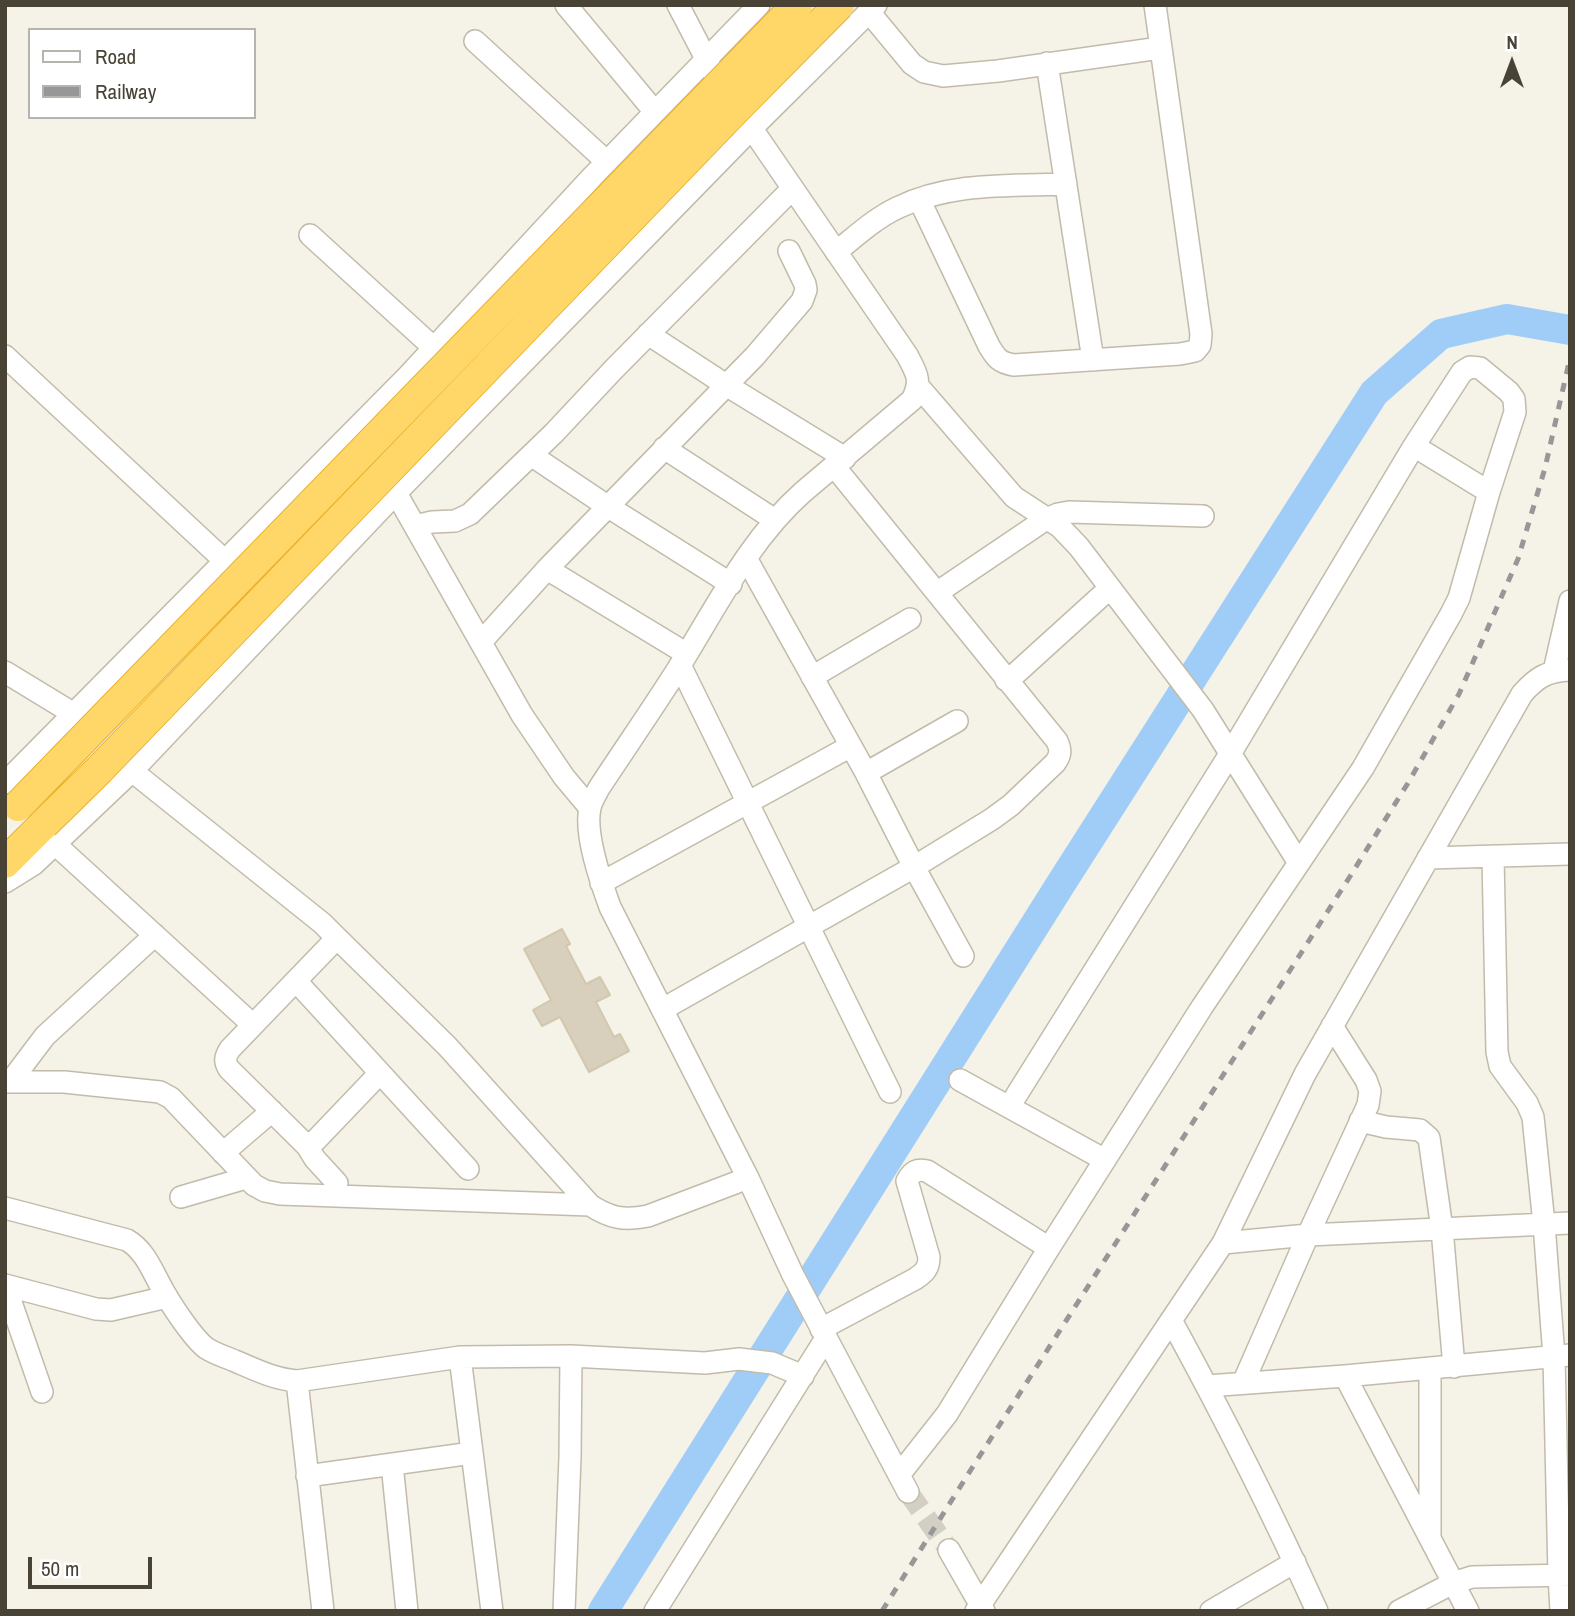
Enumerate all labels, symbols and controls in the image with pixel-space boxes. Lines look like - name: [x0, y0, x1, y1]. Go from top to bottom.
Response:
- legend: [28, 28, 256, 119]
- north arrow: [1477, 28, 1547, 98]
- text: N: [1506, 29, 1518, 55]
- text: Road: [95, 42, 136, 71]
- text: Railway: [95, 77, 156, 106]
- scale bar: [32, 1542, 156, 1586]
- text: 50 m: [41, 1554, 79, 1583]

